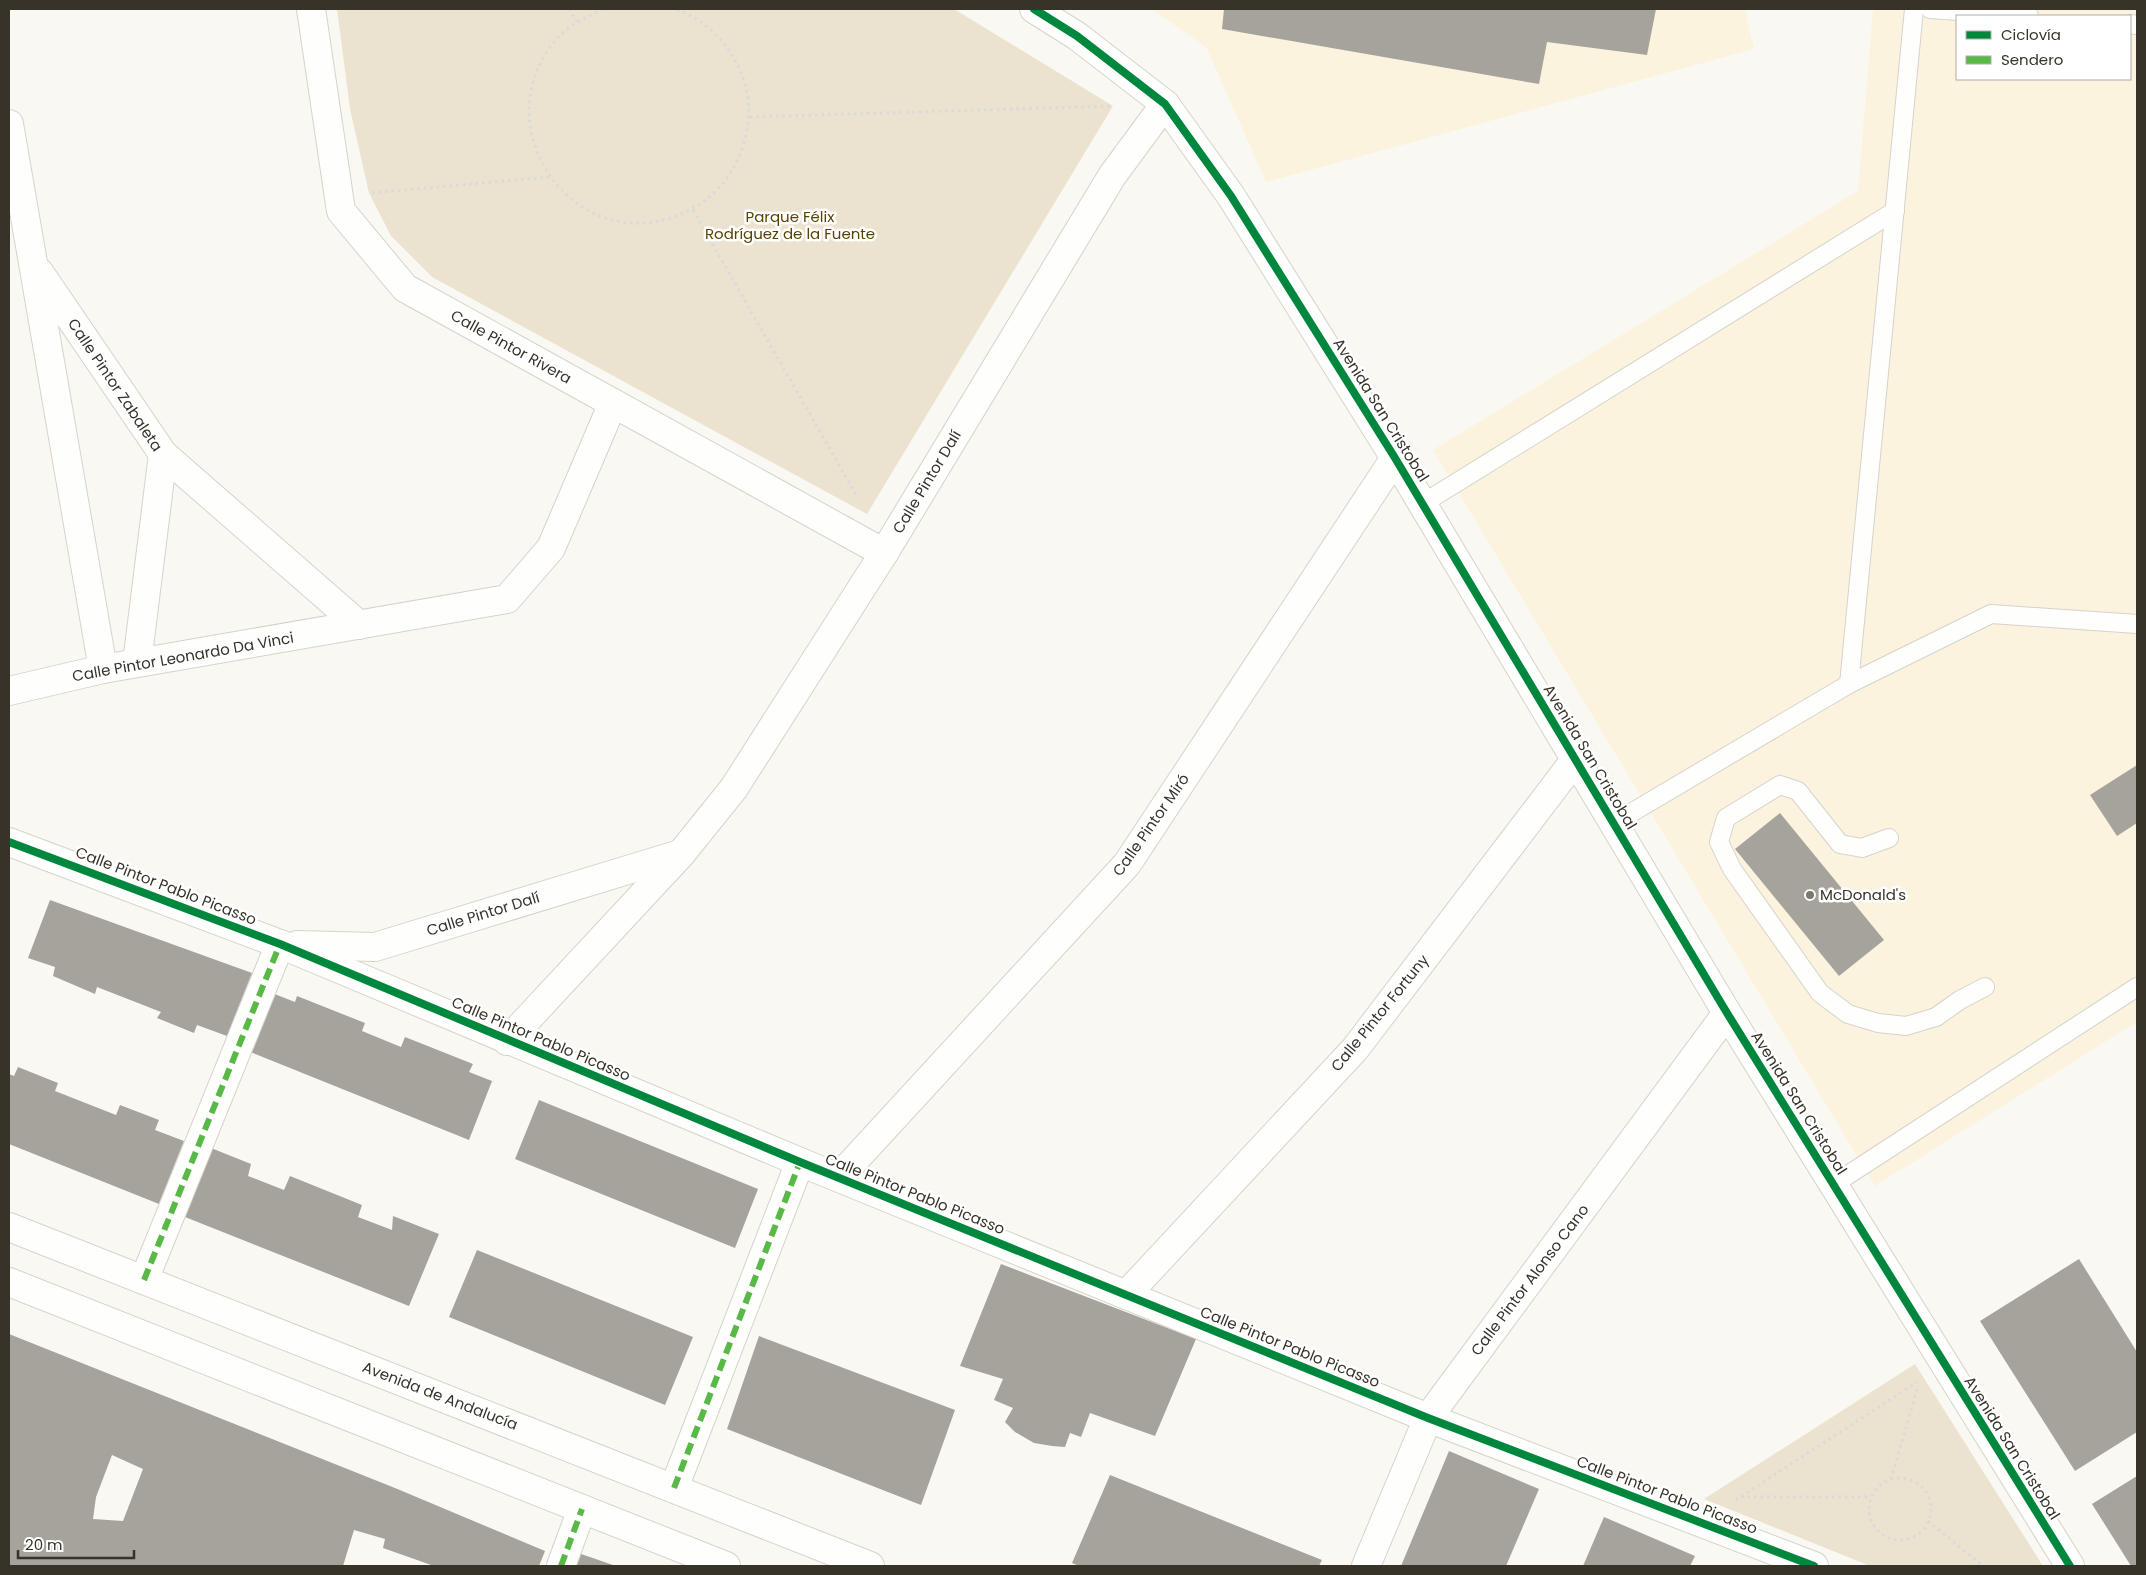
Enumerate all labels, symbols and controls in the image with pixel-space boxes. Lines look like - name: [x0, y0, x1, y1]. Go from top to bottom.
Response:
- legend: [1956, 15, 2131, 80]
- text: Ciclovía: [2001, 24, 2061, 45]
- text: Sendero: [2001, 49, 2063, 70]
- park label: Parque Félix Rodríguez de la Fuente: [705, 206, 875, 244]
- street label: Calle Pintor Rivera: [447, 305, 576, 389]
- street label: Calle Pintor Zabaleta: [63, 314, 168, 455]
- street label: Avenida San Cristobal: [1329, 334, 1434, 486]
- street label: Calle Pintor Dalí: [887, 426, 966, 537]
- street label: Calle Pintor Leonardo Da Vinci: [71, 627, 295, 686]
- street label: Avenida San Cristobal: [1539, 680, 1642, 833]
- street label: Calle Pintor Miró: [1107, 769, 1194, 880]
- street label: Calle Pintor Pablo Picasso: [73, 841, 260, 930]
- place label: McDonald's: [1820, 884, 1906, 905]
- street label: Calle Pintor Dalí: [424, 886, 542, 941]
- marker: McDonald's: [1804, 889, 1816, 901]
- street label: Calle Pintor Fortuny: [1326, 949, 1434, 1076]
- street label: Calle Pintor Pablo Picasso: [449, 991, 634, 1086]
- street label: Avenida San Cristobal: [1747, 1027, 1852, 1179]
- street label: Calle Pintor Pablo Picasso: [822, 1148, 1008, 1239]
- street label: Calle Pintor Alonso Cano: [1466, 1200, 1593, 1360]
- street label: Calle Pintor Pablo Picasso: [1197, 1301, 1383, 1392]
- street label: Avenida de Andalucía: [359, 1356, 521, 1435]
- street label: Avenida San Cristobal: [1960, 1372, 2065, 1524]
- street label: Calle Pintor Pablo Picasso: [1574, 1450, 1761, 1539]
- scale bar: [18, 1528, 134, 1560]
- text: 20 m: [25, 1534, 63, 1555]

